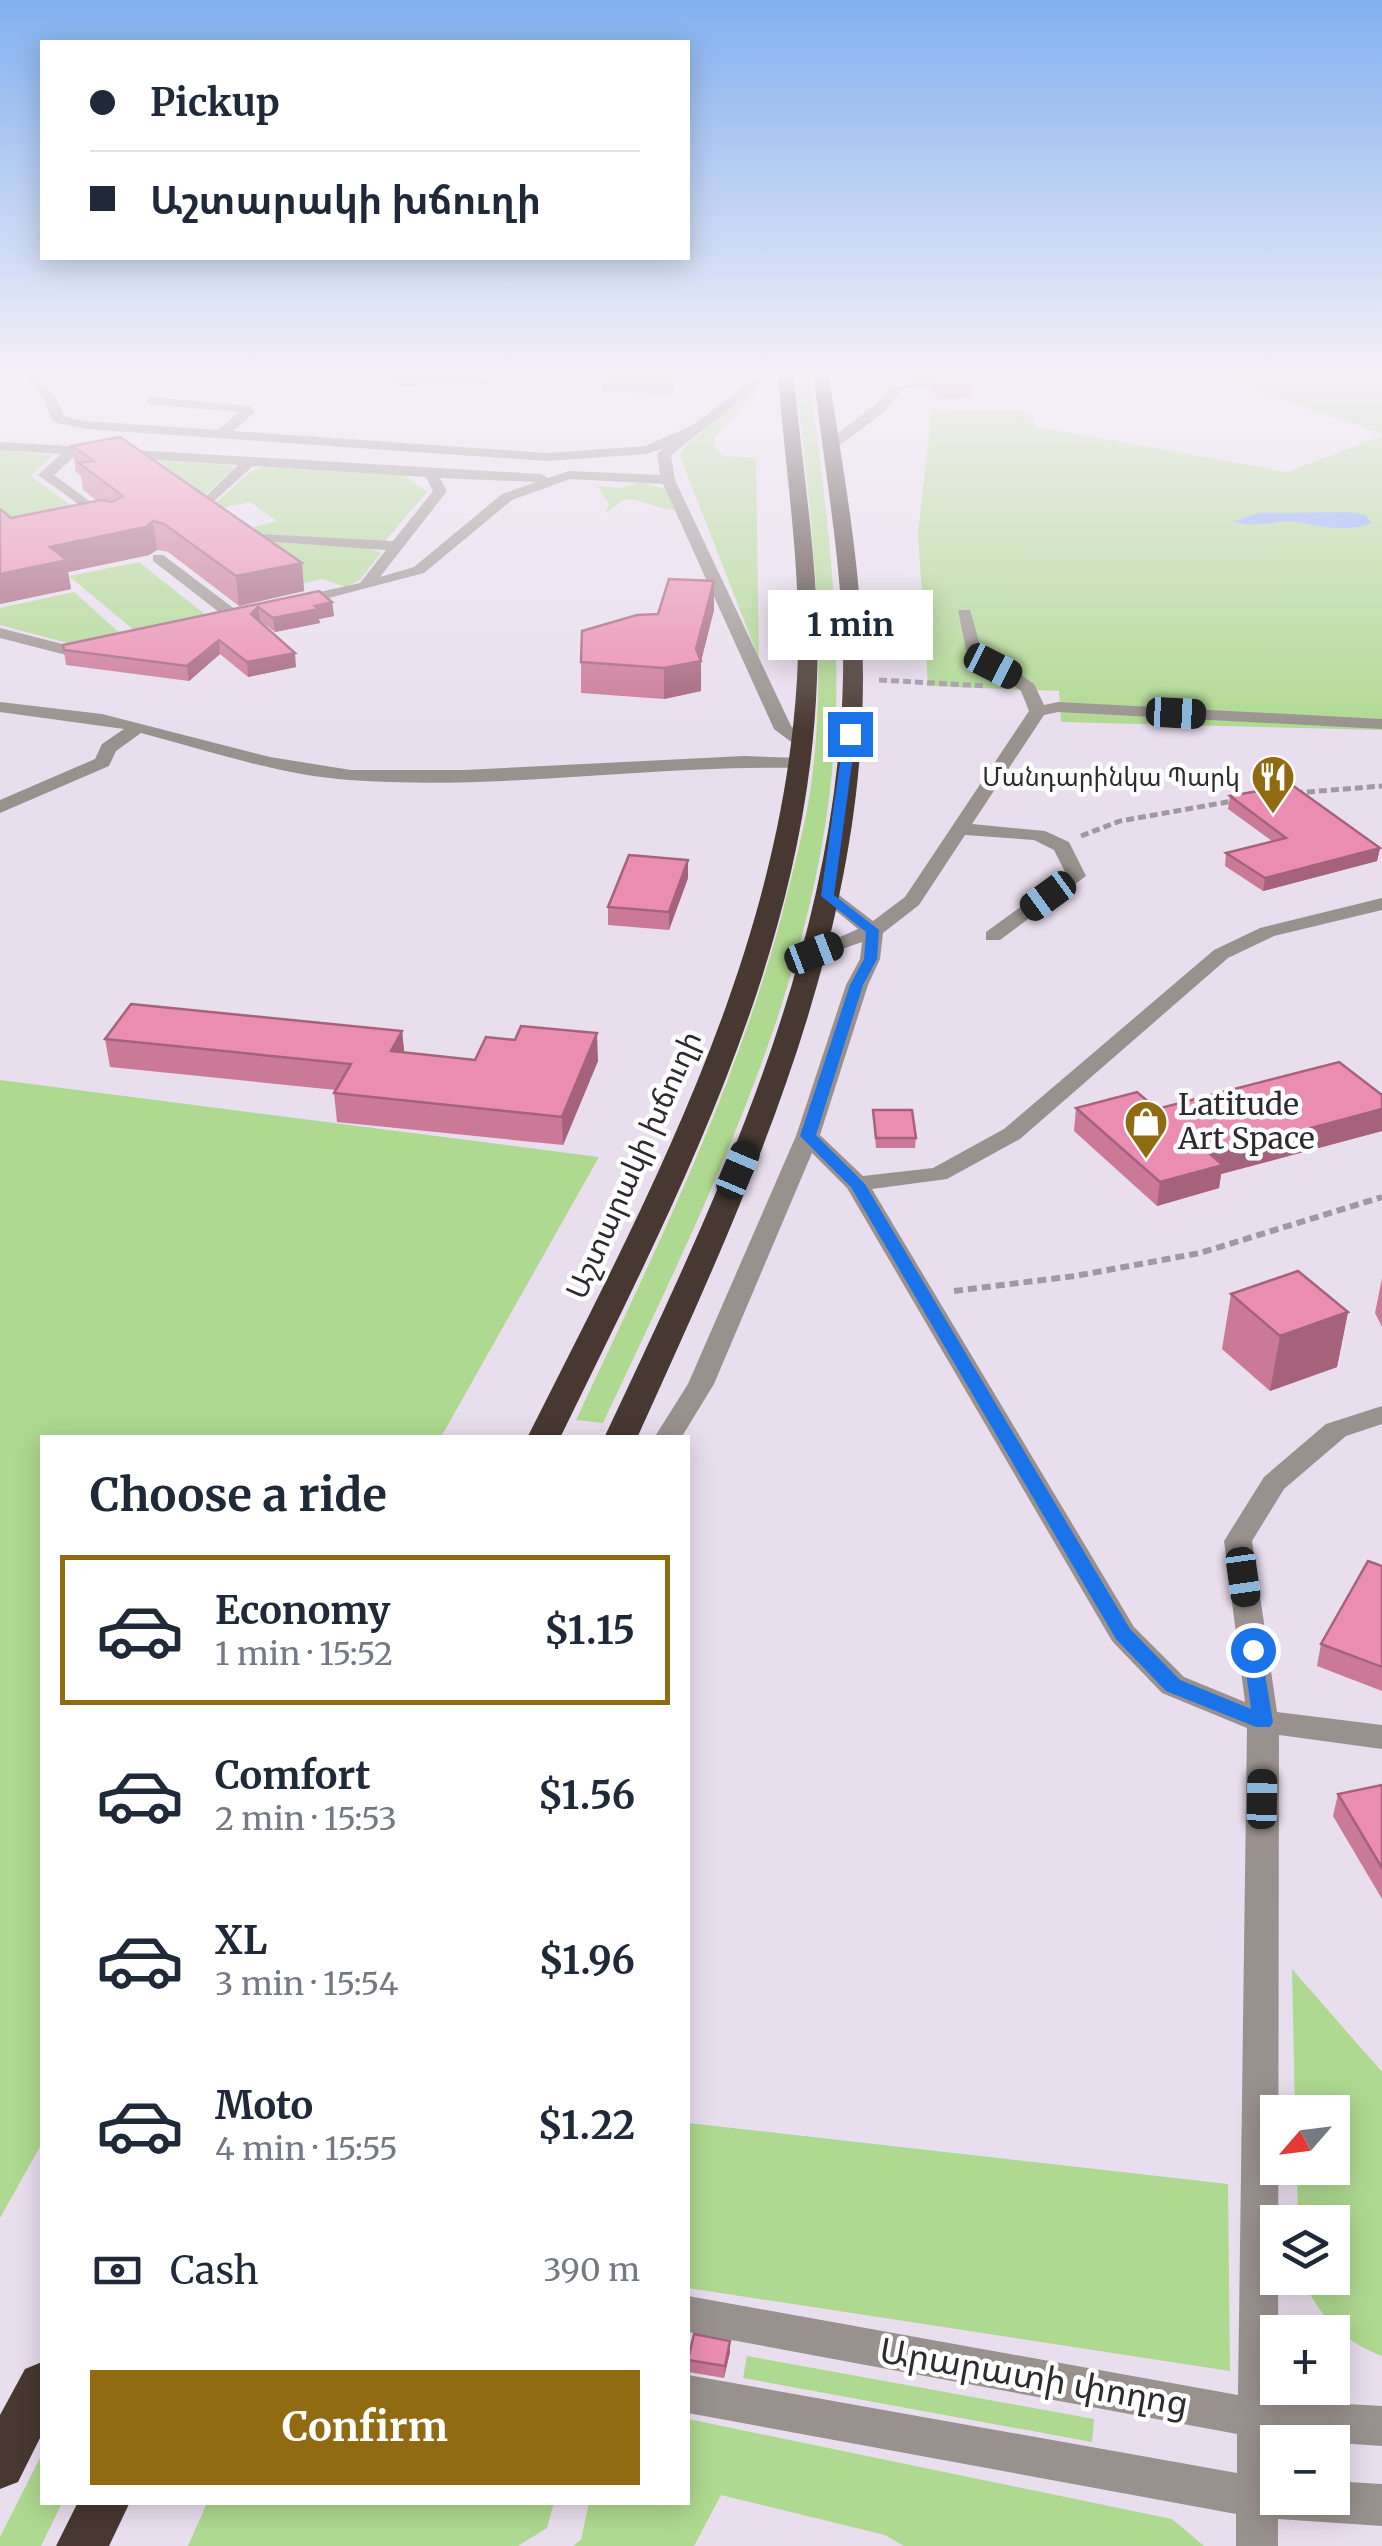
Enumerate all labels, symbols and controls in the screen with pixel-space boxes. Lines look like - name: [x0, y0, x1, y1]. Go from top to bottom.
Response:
- text: Pickup: [150, 79, 280, 126]
- text: Աշտարակի խճուղի: [150, 177, 541, 224]
- callout: 1 min: [768, 589, 932, 659]
- text: 1 min: [807, 605, 894, 645]
- car: [959, 639, 1027, 693]
- car: [1145, 696, 1207, 730]
- route end: [828, 712, 873, 757]
- restaurant icon: Մանդարինկա Պարկ: [1250, 754, 1296, 815]
- place label: Մանդարինկա Պարկ: [982, 761, 1240, 793]
- car: [1015, 866, 1081, 926]
- car: [781, 928, 847, 978]
- street label: Աշտարակի խճուղի: [557, 1025, 709, 1305]
- place label: Latitude Art Space: [1177, 1085, 1315, 1157]
- shop icon: Latitude Art Space: [1123, 1099, 1169, 1160]
- car: [712, 1137, 764, 1203]
- text: Choose a ride: [90, 1467, 387, 1523]
- car: [1224, 1545, 1262, 1609]
- icon: car: [95, 1585, 185, 1675]
- text: Economy: [215, 1587, 390, 1634]
- text: $1.15: [544, 1607, 635, 1654]
- route start: [1231, 1628, 1276, 1673]
- text: 1 min · 15:52: [215, 1634, 393, 1674]
- icon: car: [95, 1750, 185, 1840]
- text: Comfort: [215, 1752, 371, 1799]
- car: [1246, 1769, 1278, 1829]
- text: $1.56: [538, 1772, 635, 1819]
- text: 2 min · 15:53: [215, 1799, 397, 1839]
- icon: car: [95, 1915, 185, 2005]
- text: XL: [215, 1917, 267, 1964]
- text: $1.96: [538, 1937, 635, 1984]
- text: 3 min · 15:54: [215, 1964, 398, 2004]
- icon: car: [95, 2080, 185, 2170]
- text: Moto: [215, 2082, 313, 2129]
- north arrow: [1260, 2095, 1350, 2185]
- map controls: [1260, 2095, 1350, 2515]
- text: $1.22: [538, 2102, 635, 2149]
- text: 4 min · 15:55: [215, 2129, 398, 2169]
- button: layers: [1260, 2205, 1350, 2295]
- icon: cash: [90, 2243, 145, 2298]
- text: Cash: [170, 2247, 259, 2294]
- text: 390 m: [543, 2250, 640, 2290]
- button: +: [1260, 2315, 1350, 2405]
- street label: Արարատի փողոց: [876, 2328, 1192, 2426]
- button: Confirm: [90, 2370, 640, 2485]
- button: −: [1260, 2425, 1350, 2515]

